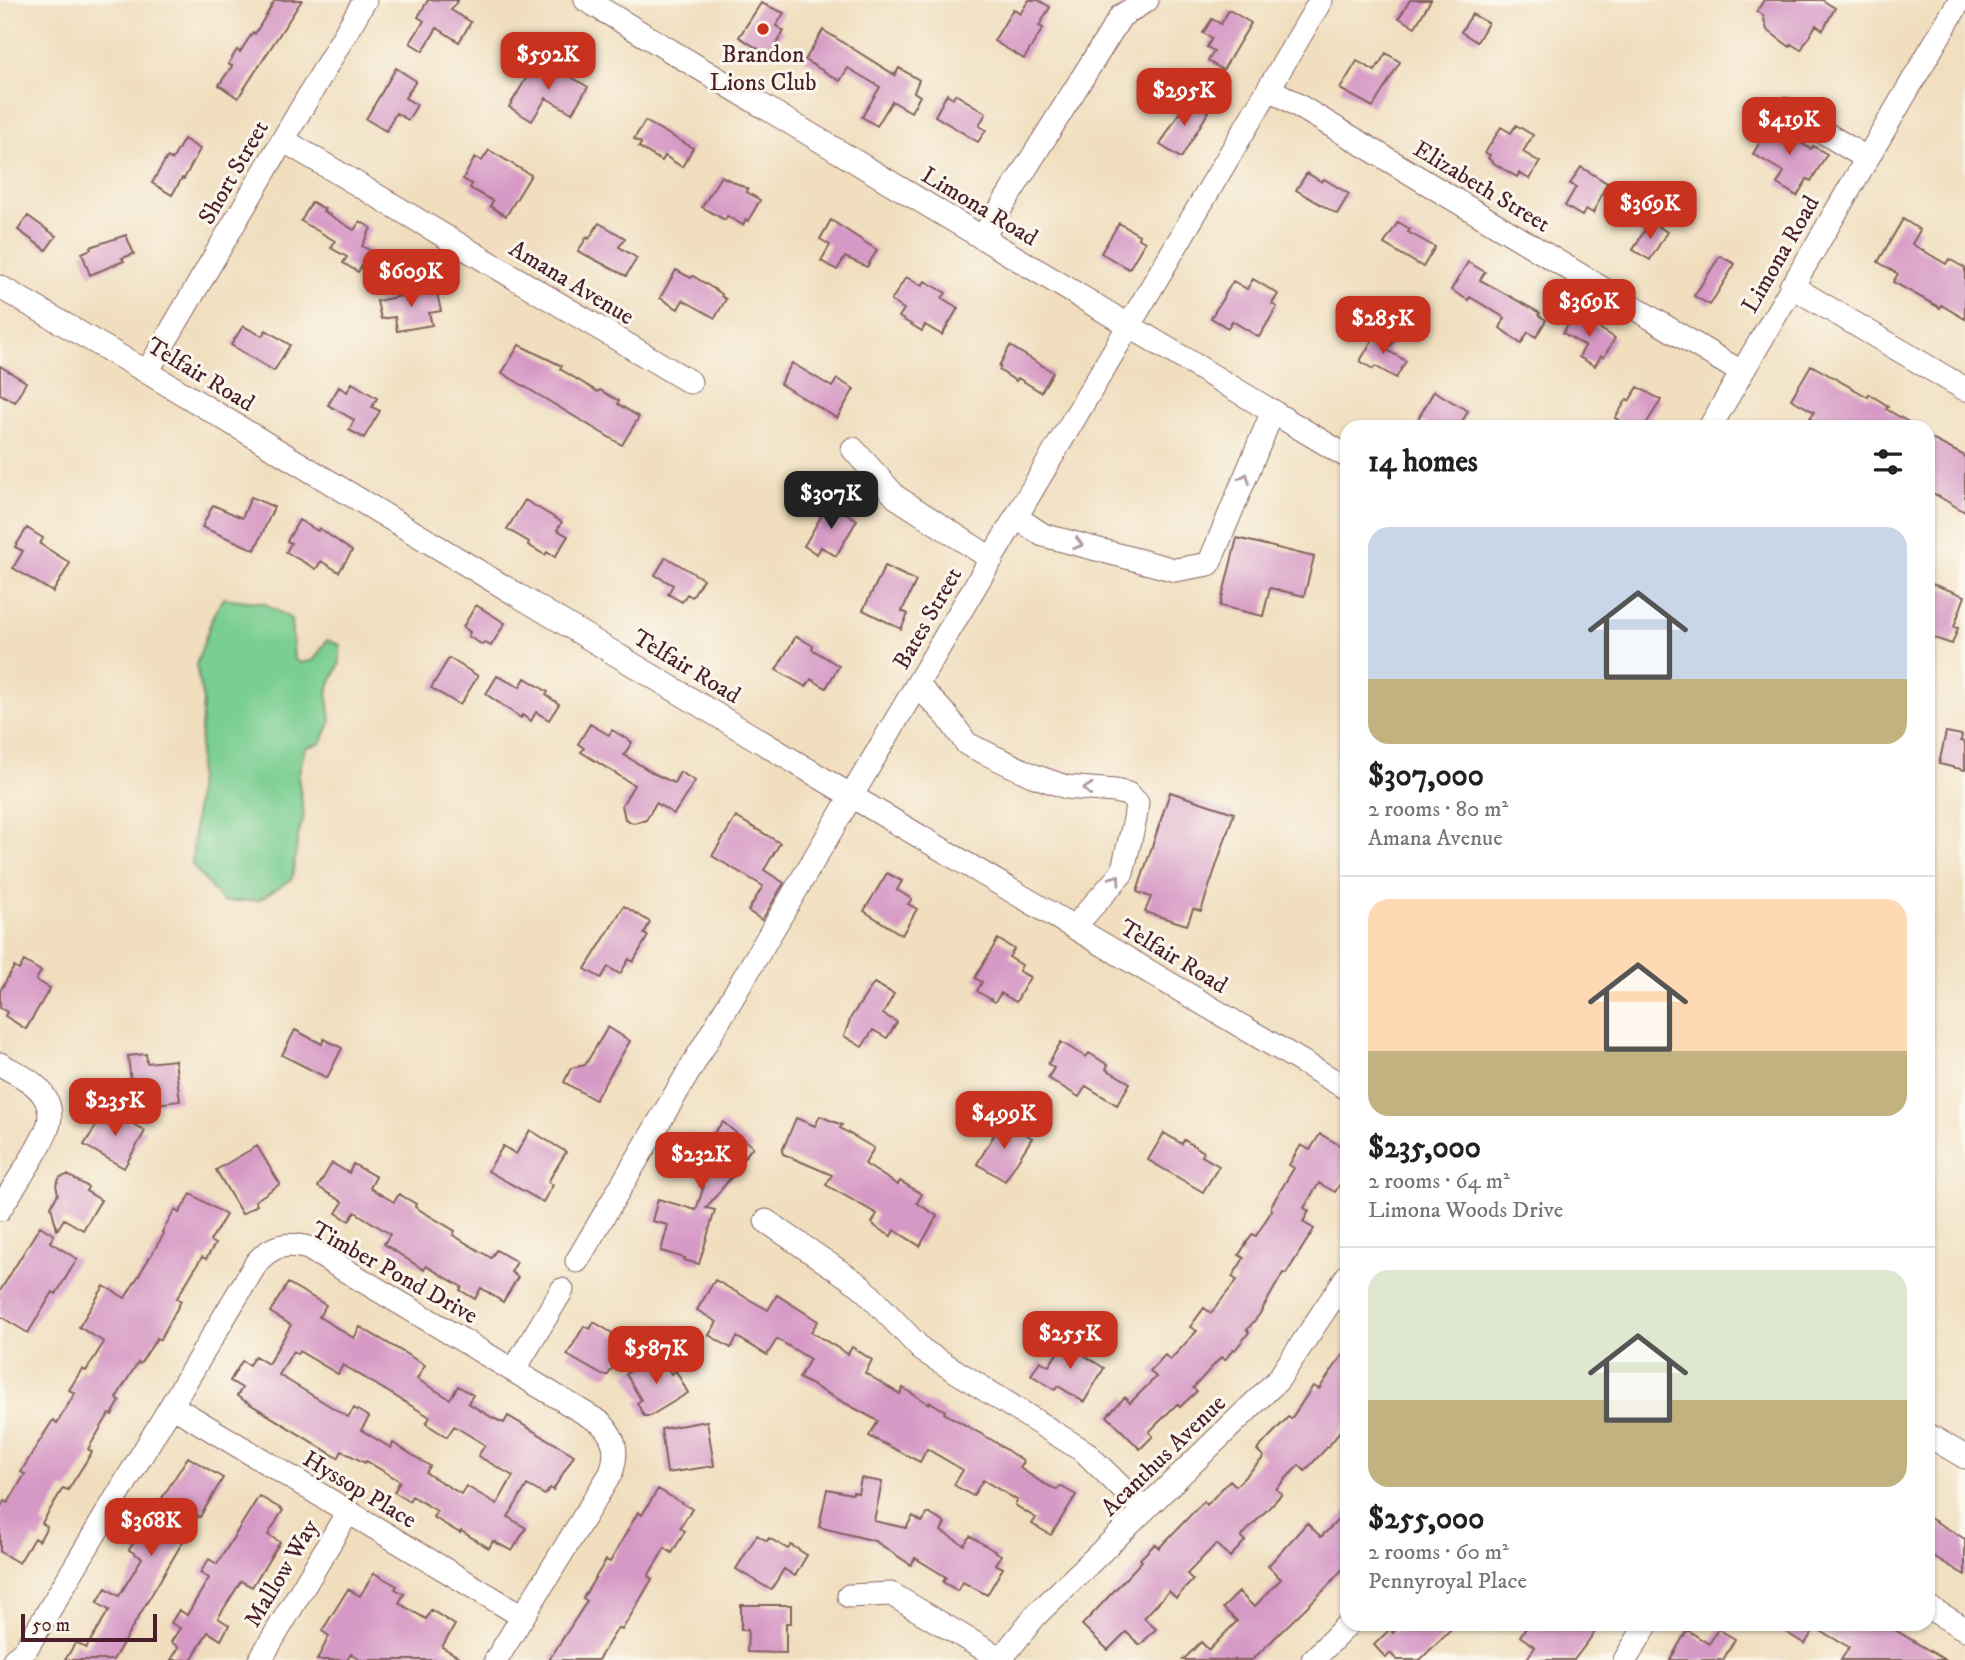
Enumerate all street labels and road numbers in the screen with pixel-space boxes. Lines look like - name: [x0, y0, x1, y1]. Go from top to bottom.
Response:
- street label: Short Street: [192, 115, 276, 230]
- street label: Elizabeth Street: [1408, 134, 1556, 240]
- street label: Limona Road: [916, 160, 1043, 253]
- street label: Limona Road: [1735, 190, 1827, 319]
- street label: Amana Avenue: [504, 234, 640, 332]
- street label: Telfair Road: [141, 331, 260, 419]
- street label: Bates Street: [887, 562, 969, 675]
- street label: Telfair Road: [627, 623, 746, 711]
- street label: Telfair Road: [1114, 913, 1233, 1001]
- street label: Timber Pond Drive: [306, 1215, 483, 1331]
- street label: Acanthus Avenue: [1095, 1389, 1233, 1523]
- street label: Hyssop Place: [297, 1444, 422, 1536]
- street label: Mallow Way: [238, 1514, 326, 1633]

